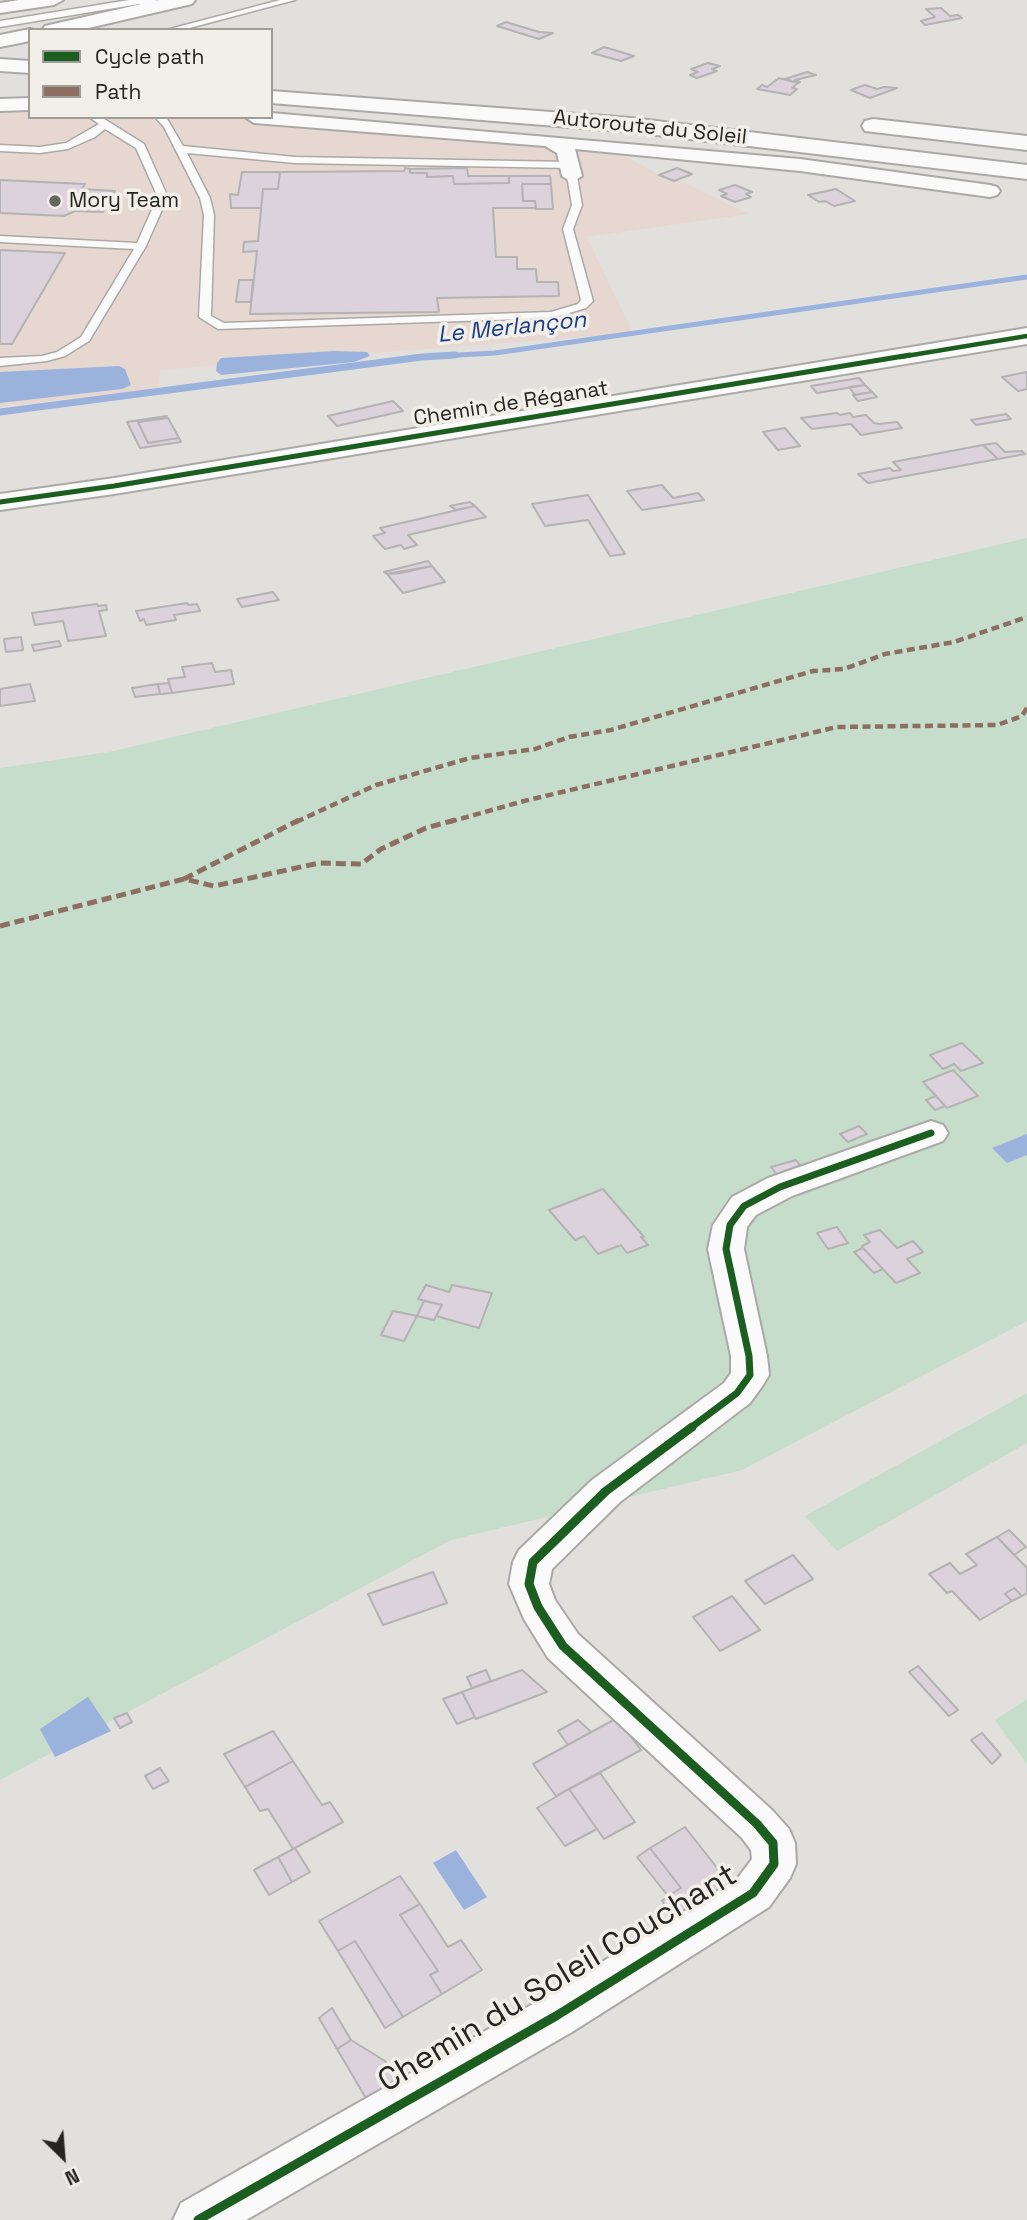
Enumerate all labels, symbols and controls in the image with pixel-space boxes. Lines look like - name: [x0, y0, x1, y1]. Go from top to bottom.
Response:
- legend: [28, 28, 273, 119]
- text: Cycle path: [95, 43, 204, 70]
- text: Path: [95, 78, 141, 105]
- street label: Autoroute du Soleil: [552, 105, 748, 151]
- place label: Mory Team: [69, 188, 179, 214]
- marker: Mory Team: [47, 193, 63, 209]
- water label: Le Merlançon: [436, 306, 588, 350]
- street label: Chemin de Réganat: [412, 376, 610, 432]
- street label: Chemin du Soleil Couchant: [372, 1857, 744, 2101]
- north arrow: [28, 2122, 98, 2192]
- text: N: [61, 2162, 83, 2191]

